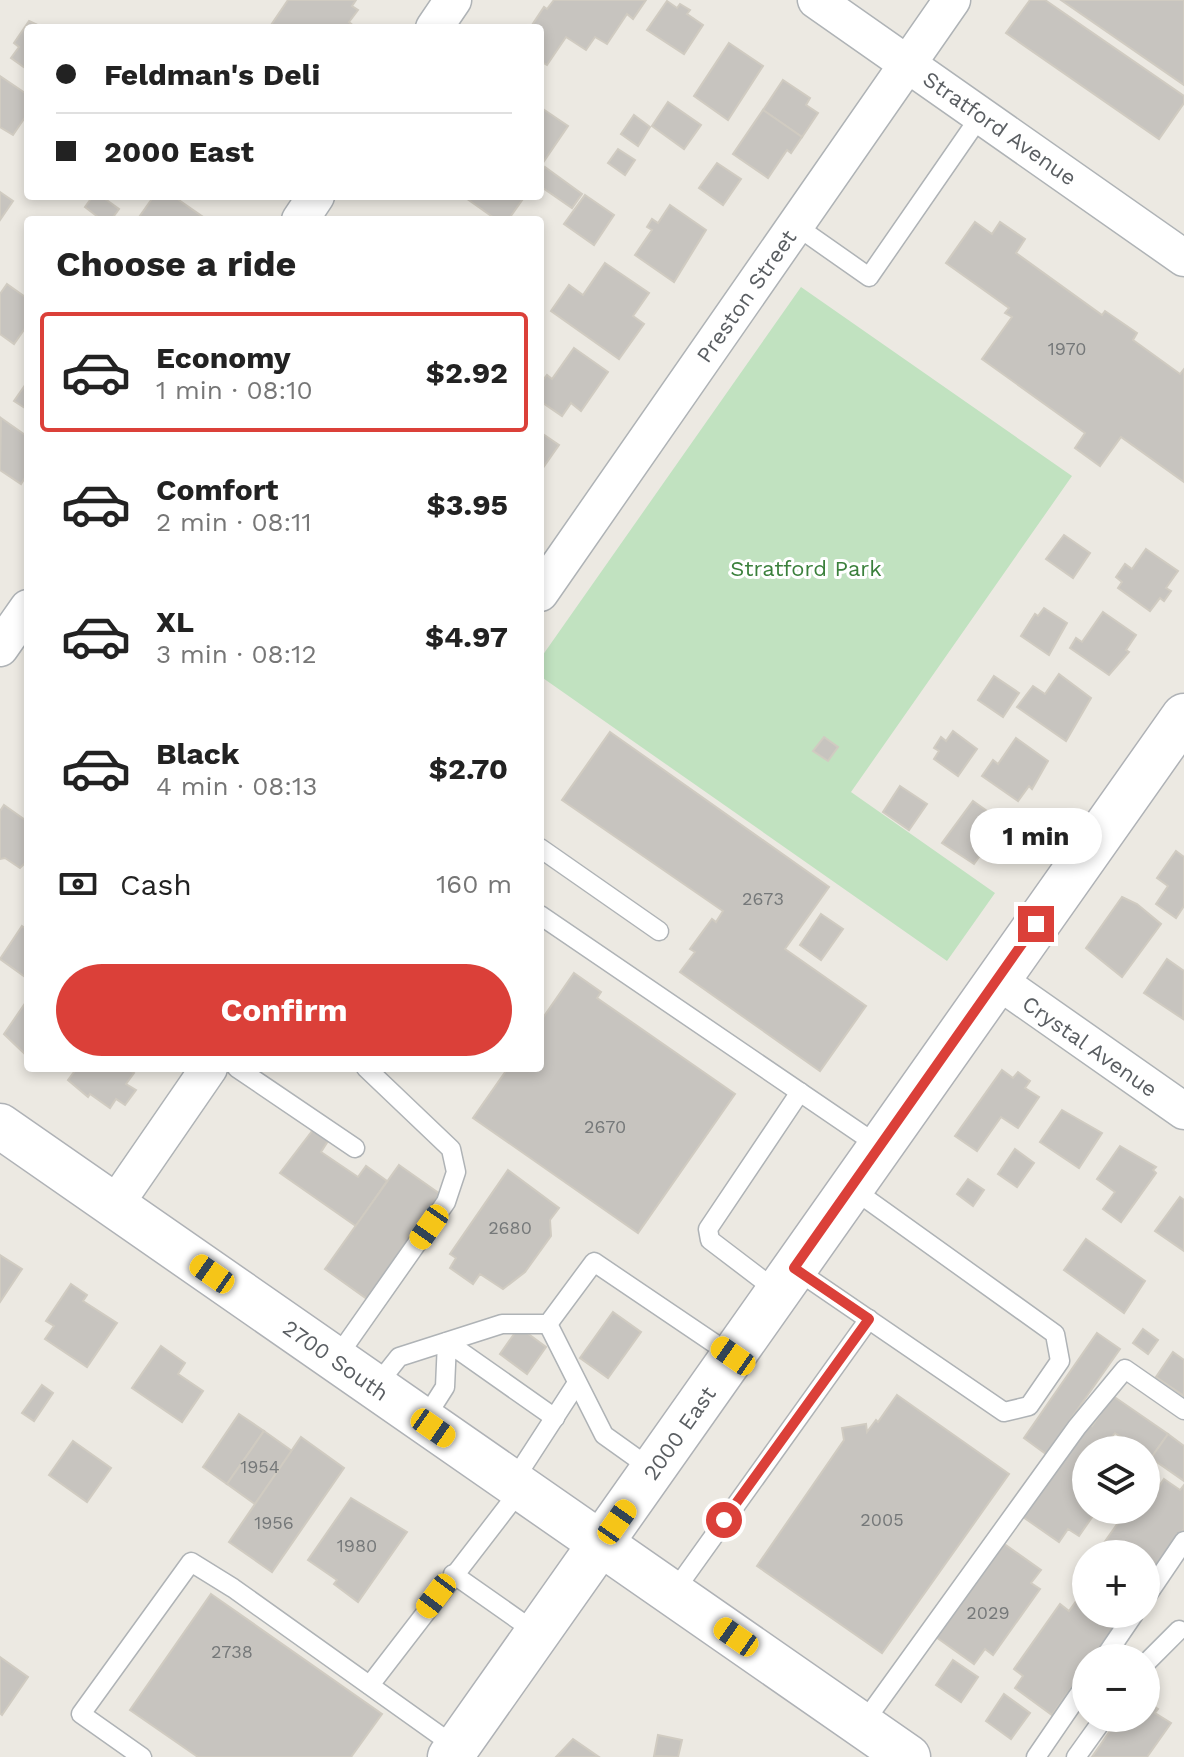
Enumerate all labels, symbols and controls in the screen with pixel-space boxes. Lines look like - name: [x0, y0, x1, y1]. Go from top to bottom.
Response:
- text: Feldman's Deli: [104, 57, 320, 92]
- street label: Stratford Avenue: [918, 66, 1081, 191]
- text: 2000 East: [104, 134, 254, 169]
- street label: Preston Street: [691, 225, 801, 367]
- text: Choose a ride: [56, 243, 296, 285]
- icon: car: [60, 336, 132, 408]
- house number: 1970: [1048, 338, 1086, 359]
- text: Economy: [156, 340, 291, 375]
- text: $2.92: [426, 355, 508, 390]
- text: 1 min · 08:10: [156, 375, 313, 405]
- icon: car: [60, 468, 132, 540]
- text: Comfort: [156, 472, 278, 507]
- text: $3.95: [426, 487, 508, 522]
- text: 2 min · 08:11: [156, 507, 312, 537]
- park label: Stratford Park: [730, 556, 882, 581]
- icon: car: [60, 600, 132, 672]
- text: XL: [156, 604, 194, 639]
- text: $4.97: [425, 619, 508, 654]
- text: 3 min · 08:12: [156, 639, 317, 669]
- icon: car: [60, 732, 132, 804]
- text: Black: [156, 736, 240, 771]
- text: $2.70: [429, 751, 508, 786]
- text: 4 min · 08:13: [156, 771, 317, 801]
- callout: 1 min: [970, 808, 1102, 864]
- text: 1 min: [1003, 821, 1069, 851]
- icon: cash: [56, 862, 100, 906]
- text: Cash: [120, 867, 192, 902]
- text: 160 m: [436, 869, 512, 899]
- house number: 2673: [742, 888, 784, 909]
- route end: [1018, 906, 1054, 942]
- button: Confirm: [56, 964, 512, 1056]
- street label: Crystal Avenue: [1018, 991, 1162, 1102]
- house number: 2670: [584, 1116, 626, 1137]
- car: [405, 1200, 453, 1254]
- house number: 2680: [488, 1217, 532, 1238]
- car: [185, 1250, 239, 1298]
- street label: 2700 South: [278, 1315, 393, 1406]
- car: [706, 1332, 760, 1380]
- street label: 2000 East: [638, 1382, 721, 1485]
- car: [406, 1404, 460, 1452]
- map controls: [1072, 1436, 1160, 1732]
- button: layers: [1072, 1436, 1160, 1524]
- house number: 1954: [240, 1456, 280, 1477]
- car: [593, 1495, 641, 1549]
- route start: [706, 1502, 742, 1538]
- house number: 2005: [860, 1509, 904, 1530]
- house number: 1956: [254, 1512, 294, 1533]
- house number: 1980: [337, 1535, 377, 1556]
- button: +: [1072, 1540, 1160, 1628]
- car: [412, 1570, 460, 1622]
- house number: 2029: [966, 1602, 1010, 1623]
- car: [709, 1613, 763, 1661]
- house number: 2738: [211, 1641, 253, 1662]
- button: −: [1072, 1644, 1160, 1732]

